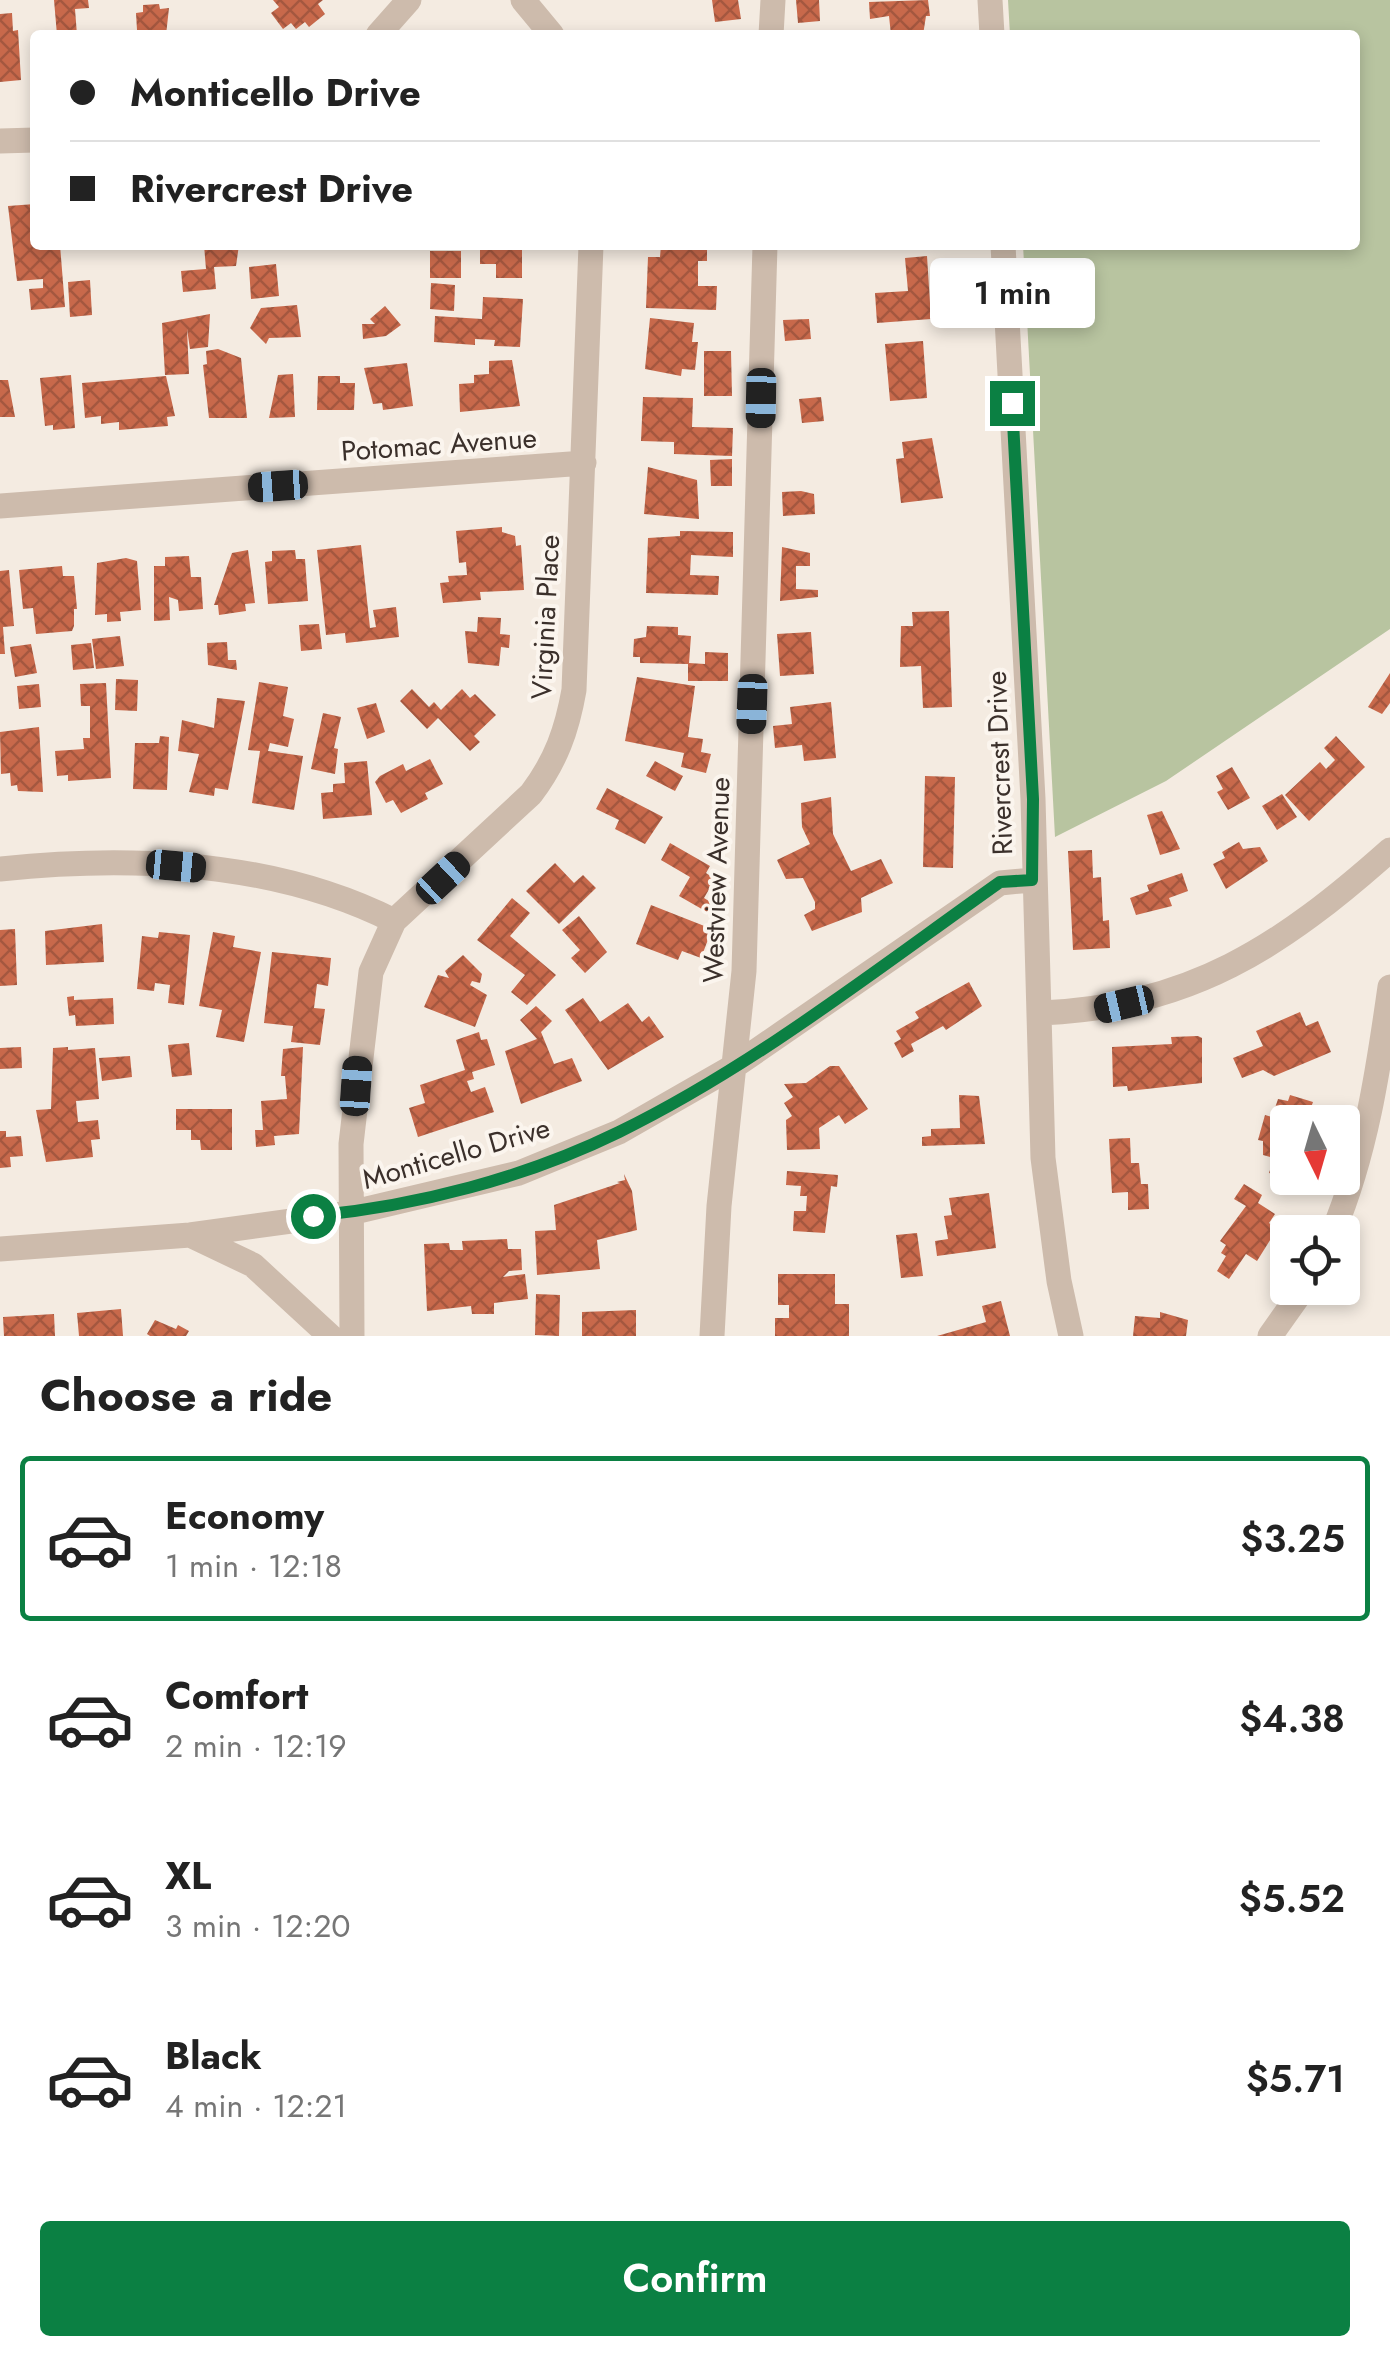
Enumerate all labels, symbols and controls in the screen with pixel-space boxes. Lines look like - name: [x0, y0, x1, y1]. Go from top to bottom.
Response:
- text: Monticello Drive: [130, 65, 421, 120]
- text: Rivercrest Drive: [130, 161, 413, 216]
- callout: 1 min: [930, 258, 1094, 328]
- text: 1 min: [974, 270, 1051, 316]
- car: [745, 368, 777, 428]
- route end: [990, 381, 1035, 426]
- street label: Potomac Avenue: [340, 417, 538, 472]
- car: [247, 469, 309, 503]
- street label: Virginia Place: [521, 534, 570, 701]
- street label: Rivercrest Drive: [976, 670, 1023, 856]
- car: [736, 673, 768, 735]
- street label: Westview Avenue: [692, 776, 741, 984]
- car: [411, 847, 475, 909]
- car: [145, 848, 207, 884]
- car: [1091, 983, 1157, 1025]
- car: [339, 1055, 373, 1117]
- north arrow: [1270, 1105, 1360, 1195]
- map controls: [1270, 1105, 1360, 1305]
- street label: Monticello Drive: [358, 1107, 555, 1200]
- route start: [291, 1194, 336, 1239]
- button: locate: [1270, 1215, 1360, 1305]
- text: Choose a ride: [40, 1363, 332, 1428]
- text: Economy: [165, 1488, 324, 1543]
- icon: car: [45, 1494, 135, 1584]
- text: $3.25: [1240, 1511, 1345, 1566]
- text: 1 min · 12:18: [165, 1543, 342, 1589]
- text: Comfort: [165, 1668, 308, 1723]
- icon: car: [45, 1674, 135, 1764]
- text: $4.38: [1239, 1691, 1345, 1746]
- text: 2 min · 12:19: [165, 1723, 347, 1769]
- text: XL: [165, 1848, 211, 1903]
- icon: car: [45, 1854, 135, 1944]
- text: $5.52: [1239, 1871, 1345, 1926]
- text: 3 min · 12:20: [165, 1903, 351, 1949]
- text: Black: [165, 2028, 262, 2083]
- icon: car: [45, 2034, 135, 2124]
- text: $5.71: [1246, 2051, 1345, 2106]
- text: 4 min · 12:21: [165, 2083, 347, 2129]
- button: Confirm: [40, 2221, 1350, 2336]

